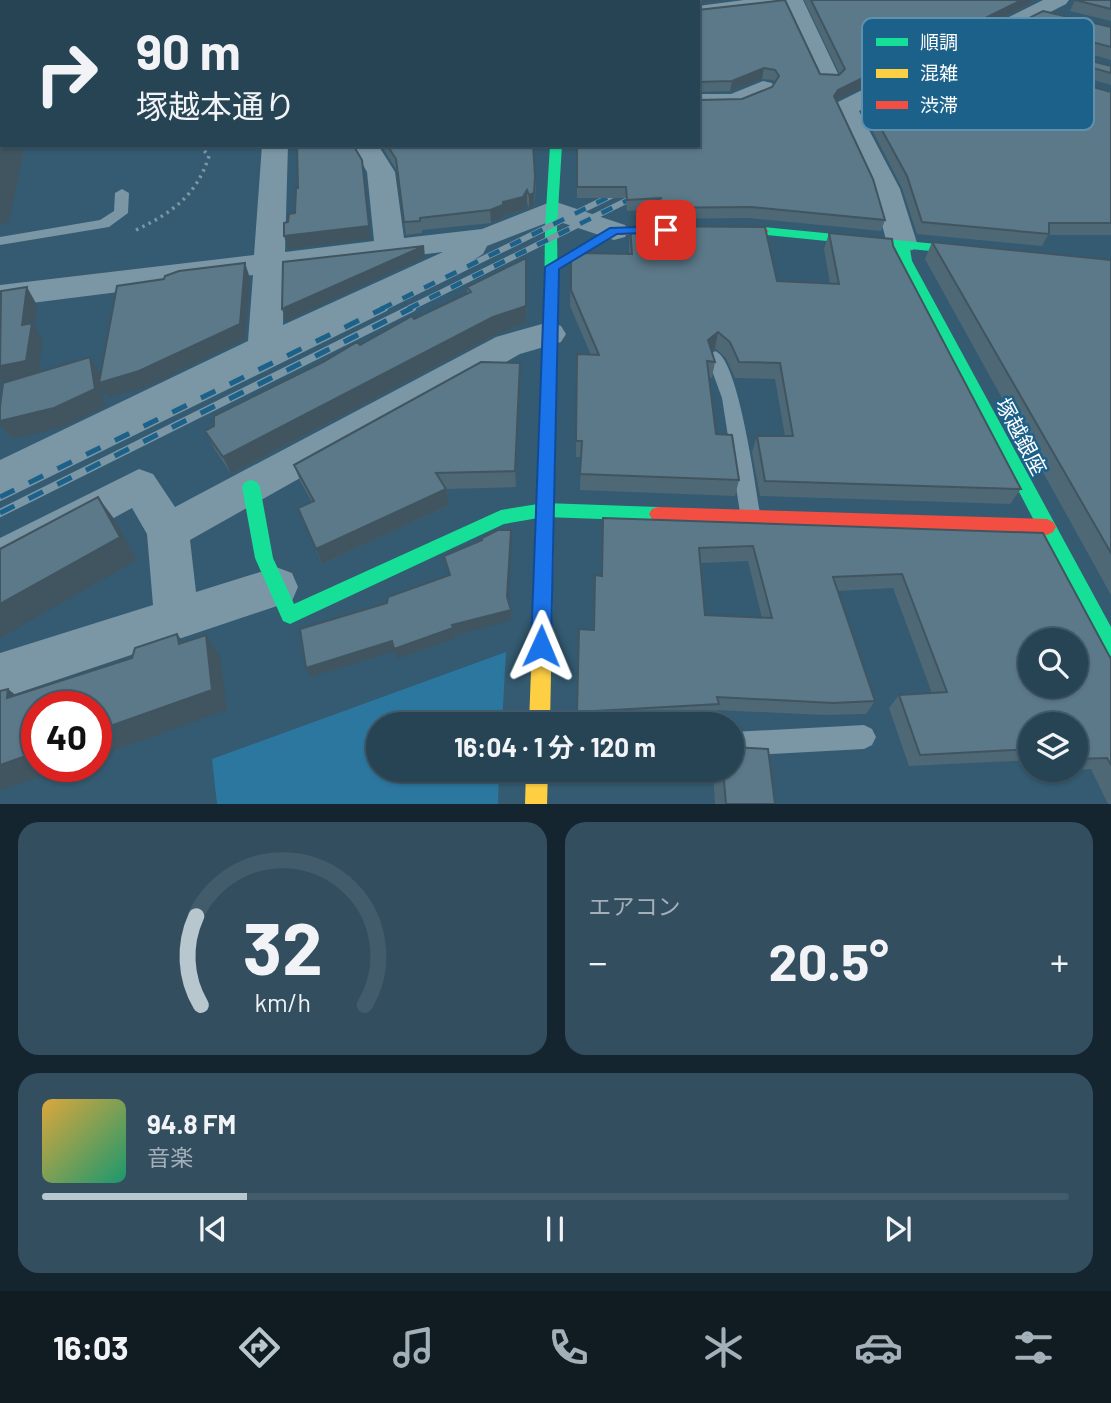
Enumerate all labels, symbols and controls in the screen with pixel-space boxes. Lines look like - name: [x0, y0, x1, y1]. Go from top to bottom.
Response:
- legend: [862, 18, 1094, 130]
- text: 90 m: [136, 21, 241, 80]
- icon: right: [21, 28, 112, 119]
- text: 順調: [920, 30, 958, 53]
- text: 混雑: [920, 61, 958, 84]
- text: 塚越本通り: [136, 86, 296, 124]
- text: 渋滞: [920, 93, 958, 116]
- pin: [636, 200, 696, 260]
- icon: arrive: [647, 211, 685, 249]
- street label: 塚越銀座: [991, 393, 1053, 479]
- position arrow: [504, 609, 578, 683]
- map controls: [1018, 628, 1088, 782]
- button: search: [1018, 628, 1088, 698]
- speed limit sign: 40: [21, 691, 112, 782]
- button: layers: [1018, 712, 1088, 782]
- text: 16:04 · 1 分 · 120 m: [454, 731, 656, 762]
- text: エアコン: [589, 892, 681, 920]
- text: 32: [242, 902, 322, 990]
- text: 20.5°: [769, 929, 889, 991]
- text: −: [589, 938, 608, 984]
- text: +: [1050, 938, 1069, 984]
- text: km/h: [254, 986, 311, 1016]
- text: 94.8 FM: [147, 1108, 236, 1139]
- text: 音楽: [147, 1143, 193, 1171]
- icon: previous: [194, 1210, 232, 1248]
- icon: pause: [536, 1210, 574, 1248]
- icon: next: [879, 1210, 917, 1248]
- icon: directions: [235, 1323, 284, 1372]
- icon: music: [389, 1323, 438, 1372]
- icon: phone: [544, 1323, 593, 1372]
- icon: climate: [699, 1323, 748, 1372]
- icon: car: [854, 1323, 903, 1372]
- icon: filters: [1009, 1323, 1058, 1372]
- text: 16:03: [53, 1328, 129, 1366]

